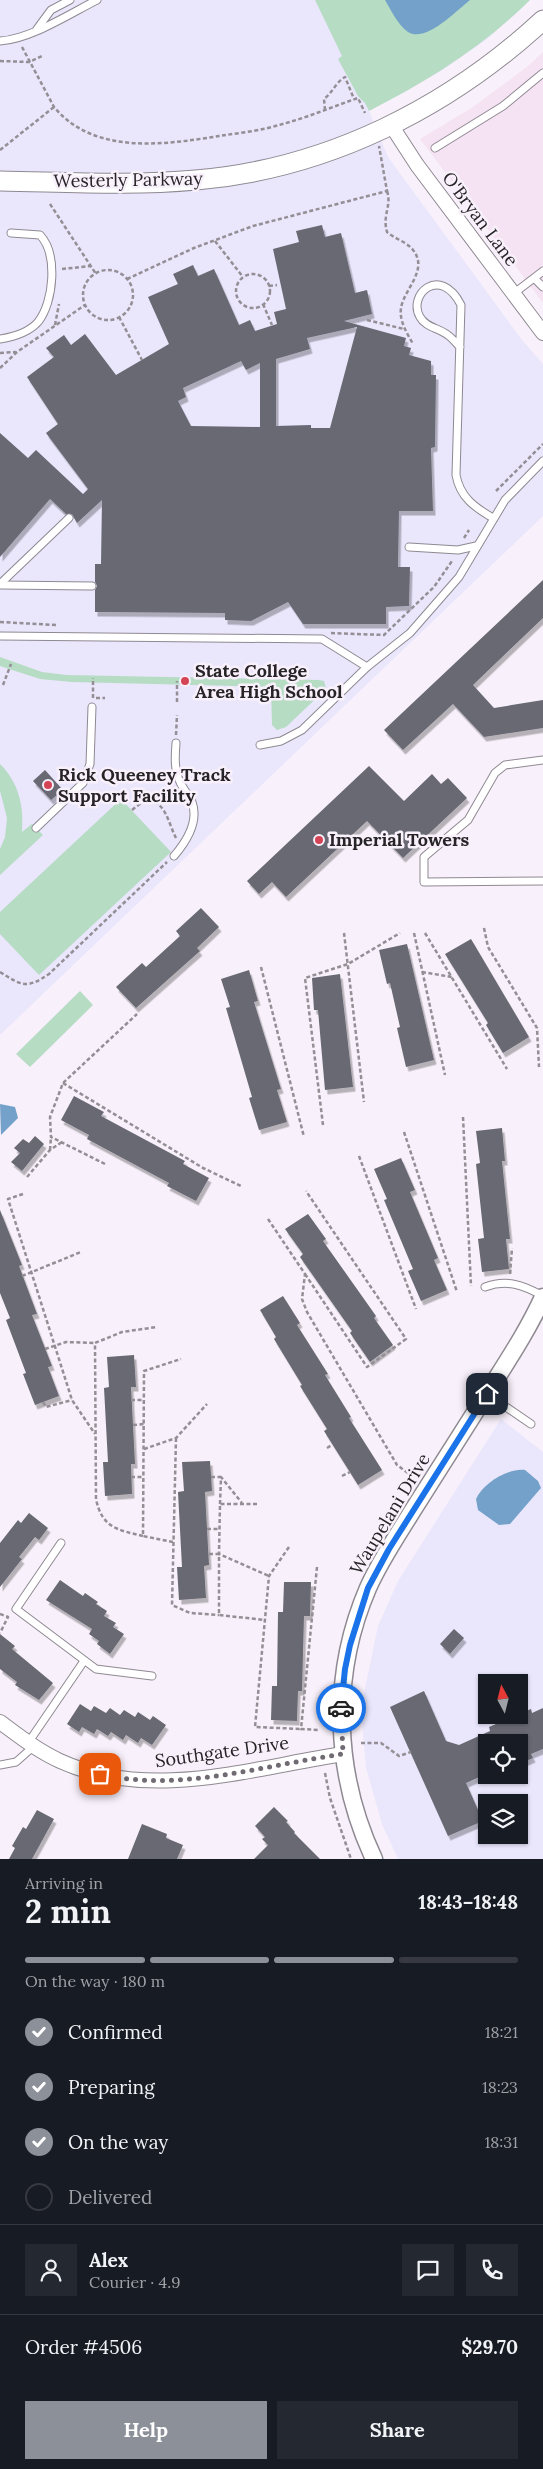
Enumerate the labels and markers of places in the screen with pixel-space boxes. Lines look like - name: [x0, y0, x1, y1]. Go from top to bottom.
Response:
- place label: State College Area High School: [195, 659, 343, 703]
- marker: State College Area High School: [179, 675, 191, 687]
- place label: Rick Queeney Track Support Facility: [58, 763, 231, 807]
- marker: Rick Queeney Track Support Facility: [42, 779, 54, 791]
- place label: Imperial Towers: [329, 828, 470, 851]
- marker: Imperial Towers: [313, 834, 325, 846]
- pin: [466, 1373, 508, 1415]
- pin: [79, 1753, 121, 1795]

